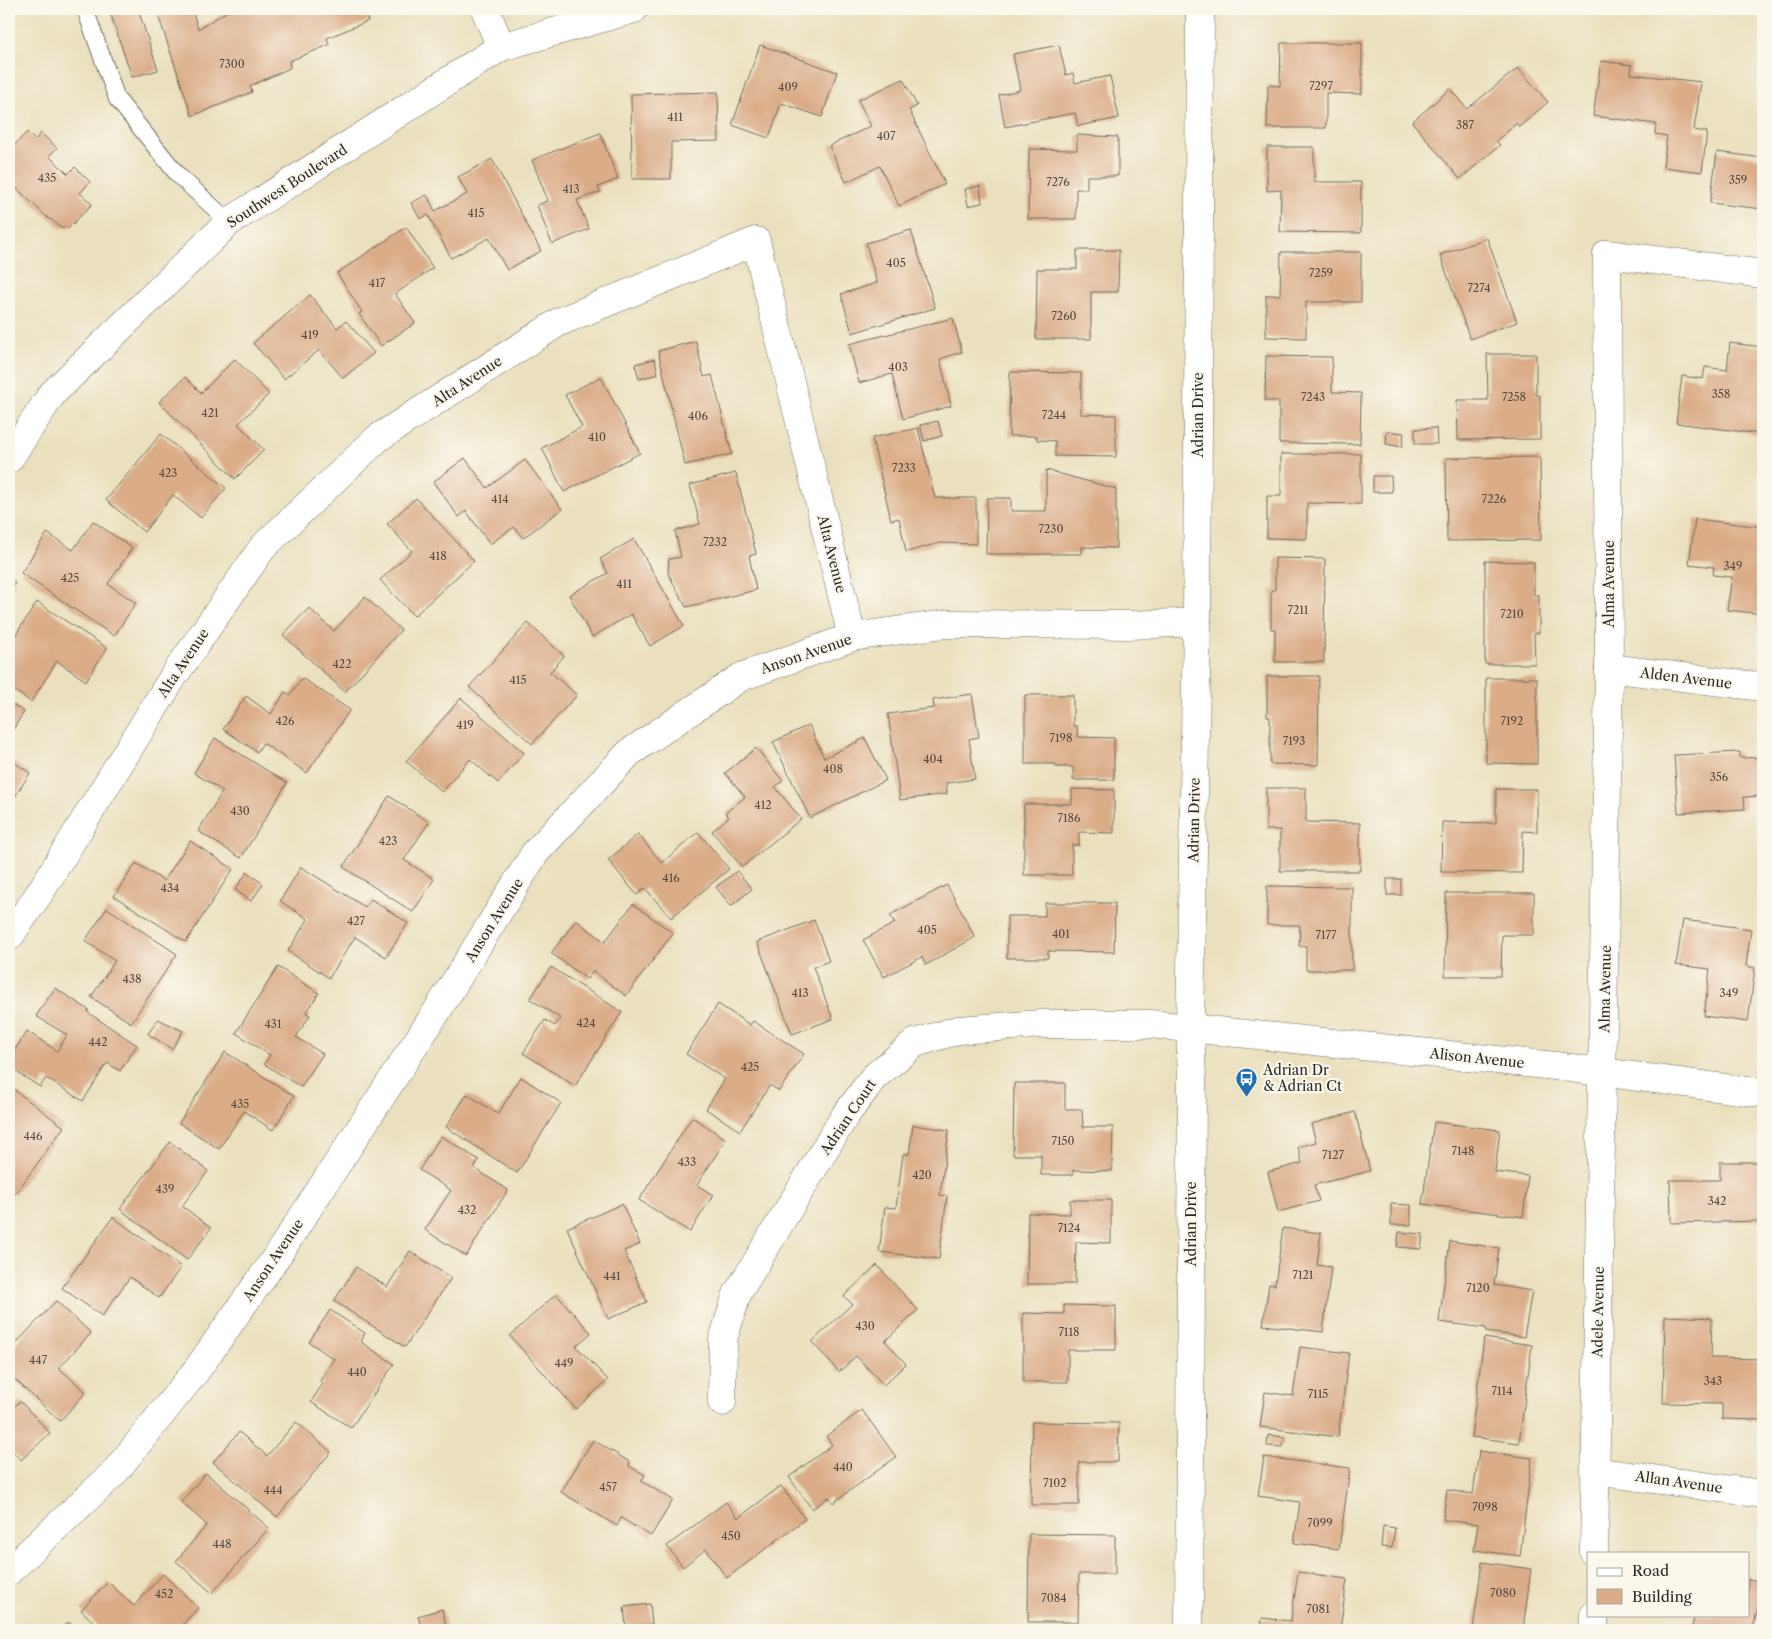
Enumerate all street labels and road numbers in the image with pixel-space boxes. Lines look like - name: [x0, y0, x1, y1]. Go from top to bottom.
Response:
- street label: Southwest Boulevard: [223, 140, 351, 232]
- street label: Alta Avenue: [428, 352, 505, 411]
- street label: Adrian Drive: [1189, 372, 1207, 459]
- street label: Alta Avenue: [813, 512, 850, 595]
- street label: Alma Avenue: [1600, 540, 1618, 629]
- street label: Alta Avenue: [153, 625, 213, 702]
- street label: Anson Avenue: [757, 630, 854, 678]
- street label: Alden Avenue: [1638, 663, 1733, 693]
- street label: Adrian Drive: [1184, 777, 1204, 864]
- street label: Anson Avenue: [461, 875, 527, 966]
- street label: Alma Avenue: [1595, 945, 1615, 1034]
- street label: Alison Avenue: [1428, 1044, 1525, 1072]
- street label: Adrian Court: [815, 1076, 880, 1159]
- street label: Adrian Drive: [1182, 1181, 1200, 1268]
- street label: Anson Avenue: [238, 1215, 307, 1305]
- street label: Adele Avenue: [1588, 1266, 1608, 1359]
- street label: Allan Avenue: [1633, 1467, 1724, 1497]

